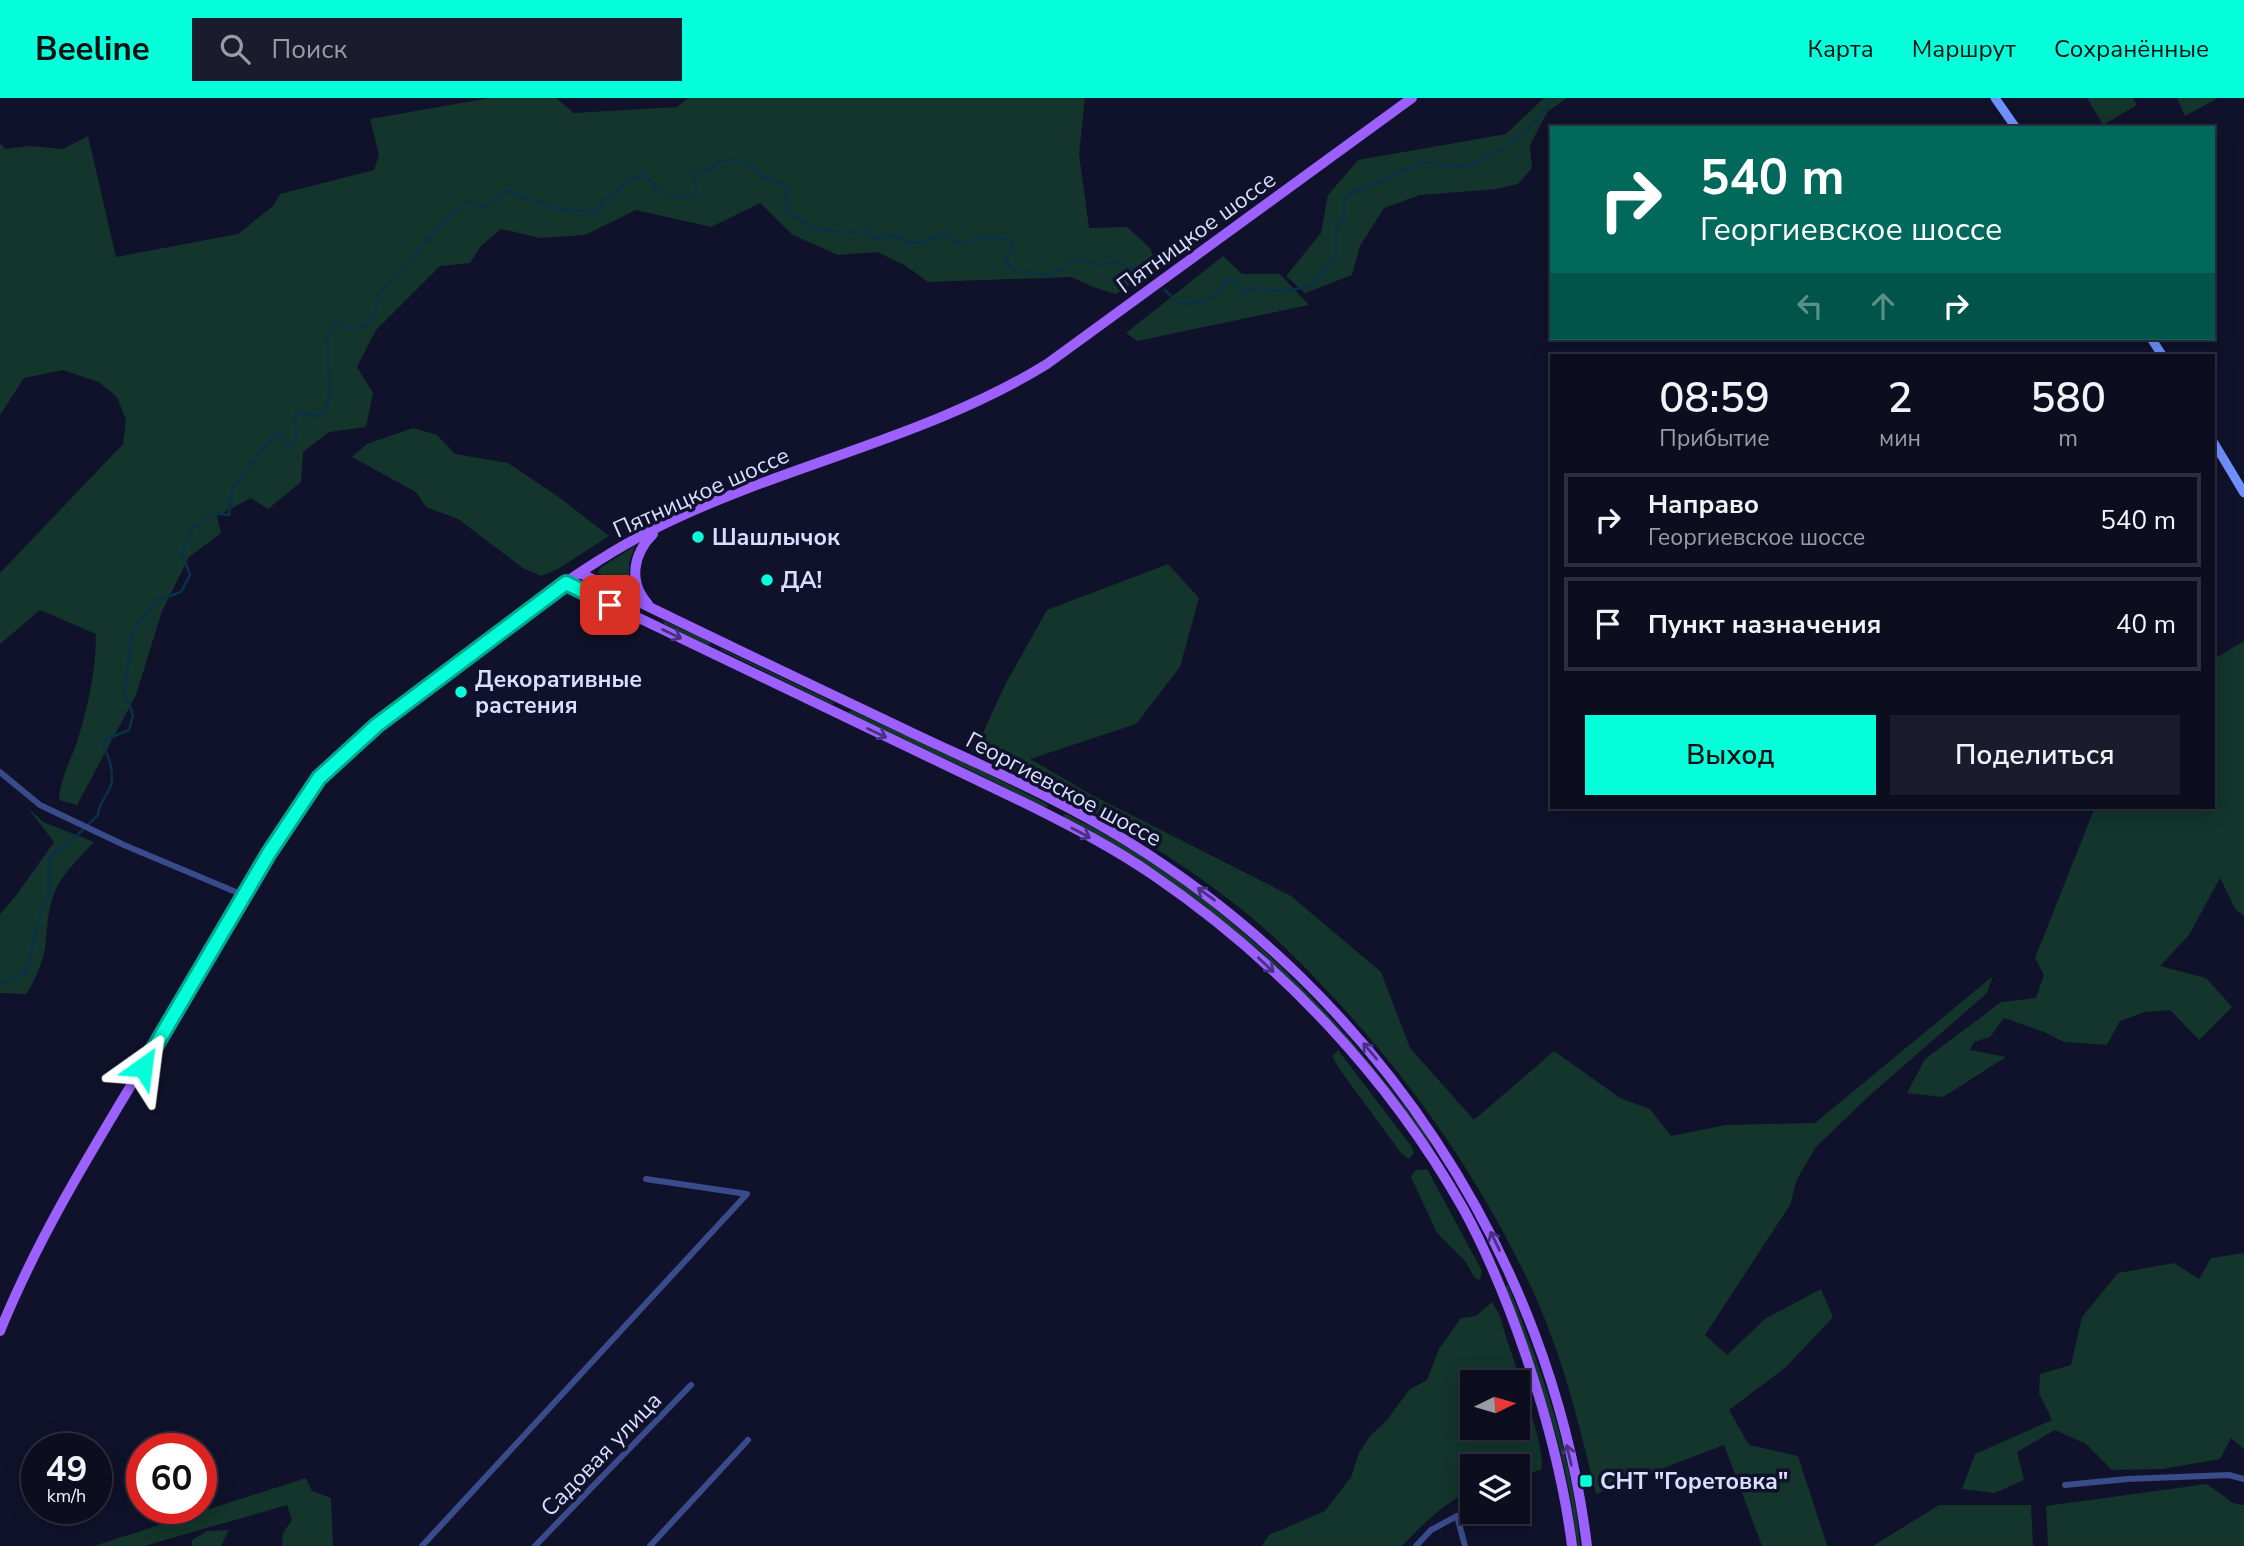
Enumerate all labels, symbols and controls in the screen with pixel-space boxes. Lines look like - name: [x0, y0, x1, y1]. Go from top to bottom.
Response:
- search box: [192, 18, 682, 81]
- text: Beeline: [35, 27, 150, 72]
- icon: search: [216, 30, 254, 68]
- text: Поиск: [272, 32, 347, 67]
- text: Карта: [1808, 33, 1874, 65]
- text: Маршрут: [1912, 33, 2016, 65]
- text: Сохранённые: [2054, 33, 2209, 65]
- text: 540 m: [1700, 144, 1844, 211]
- icon: right: [1585, 154, 1676, 245]
- street label: Пятницкое шоссе: [1110, 164, 1282, 301]
- text: Георгиевское шоссе: [1700, 208, 2002, 251]
- icon: left: [1791, 287, 1829, 325]
- icon: ahead: [1864, 287, 1902, 325]
- icon: right: [1937, 287, 1975, 325]
- text: 08:59: [1659, 370, 1770, 427]
- text: 2: [1887, 370, 1913, 427]
- text: 580: [2030, 370, 2106, 427]
- text: Прибытие: [1659, 423, 1770, 454]
- text: мин: [1879, 423, 1921, 454]
- text: m: [2058, 423, 2078, 454]
- street label: Пятницкое шоссе: [608, 440, 794, 545]
- text: Направо: [1648, 487, 1759, 522]
- icon: right: [1589, 501, 1627, 539]
- text: 540 m: [2100, 503, 2176, 538]
- place label: Шашлычок: [712, 522, 840, 553]
- text: Георгиевское шоссе: [1648, 522, 1865, 553]
- marker: Шашлычок: [690, 529, 706, 545]
- place label: ДА!: [781, 565, 822, 596]
- marker: ДА!: [759, 572, 775, 588]
- pin: [580, 575, 640, 635]
- icon: arrive: [591, 586, 629, 624]
- icon: arrive: [1589, 605, 1627, 643]
- text: Пункт назначения: [1648, 607, 1881, 642]
- text: 40 m: [2116, 607, 2176, 642]
- one-way arrow: [661, 628, 682, 642]
- place label: Декоративные растения: [475, 664, 642, 721]
- marker: Декоративные растения: [453, 684, 469, 700]
- button: Выход: [1585, 715, 1876, 795]
- button: Поделиться: [1890, 715, 2180, 795]
- street label: Георгиевское шоссе: [961, 725, 1167, 854]
- one-way arrow: [866, 727, 887, 740]
- one-way arrow: [1070, 826, 1091, 840]
- one-way arrow: [1197, 887, 1216, 901]
- one-way arrow: [1257, 956, 1274, 973]
- position arrow: [106, 1030, 180, 1104]
- one-way arrow: [1362, 1042, 1378, 1060]
- one-way arrow: [1487, 1231, 1501, 1252]
- north arrow: [1460, 1370, 1530, 1440]
- map controls: [1460, 1370, 1530, 1524]
- street label: Садовая улица: [534, 1385, 669, 1523]
- speed limit sign: 60: [126, 1433, 217, 1524]
- one-way arrow: [1562, 1444, 1575, 1467]
- text: 49: [45, 1446, 88, 1493]
- button: layers: [1460, 1454, 1530, 1524]
- place label: СНТ "Горетовка": [1600, 1466, 1788, 1497]
- marker: СНТ "Горетовка": [1578, 1473, 1594, 1489]
- text: km/h: [47, 1484, 86, 1508]

